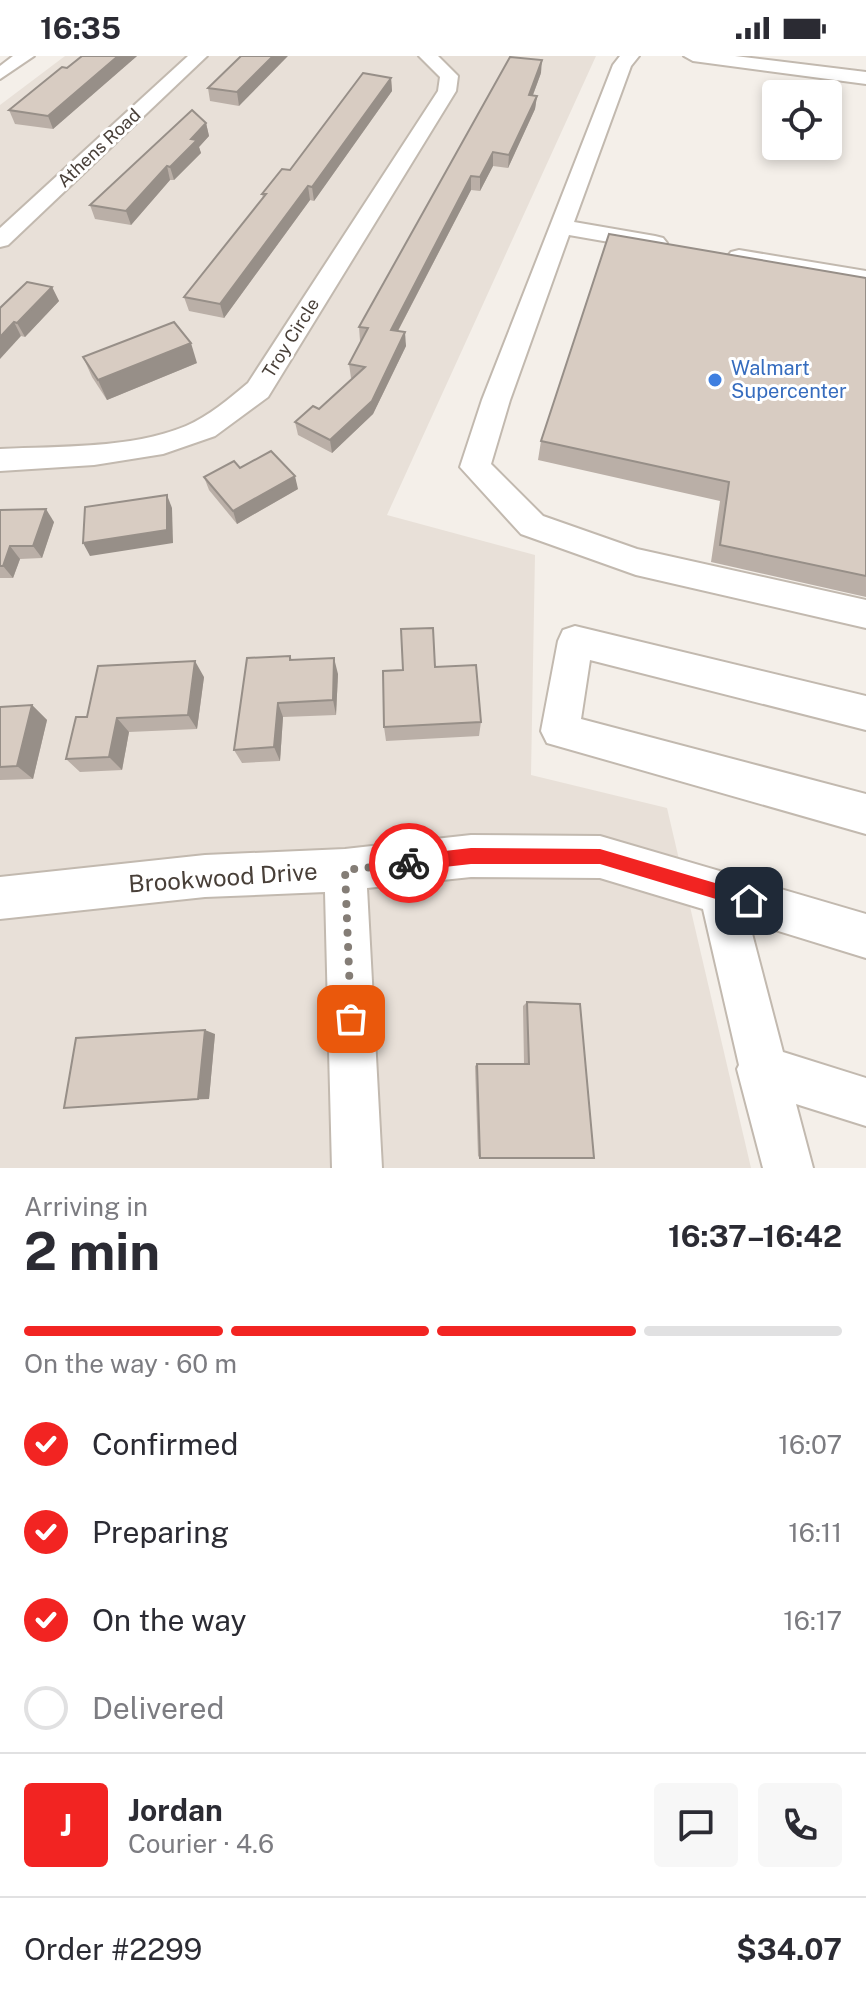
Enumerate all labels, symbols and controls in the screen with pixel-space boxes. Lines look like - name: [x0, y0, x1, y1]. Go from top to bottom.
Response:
- text: 16:35: [40, 10, 121, 46]
- map controls: [762, 80, 842, 160]
- button: locate: [762, 80, 842, 160]
- street label: Athens Road: [53, 104, 144, 191]
- street label: Troy Circle: [258, 294, 323, 381]
- place label: Walmart Supercenter: [731, 356, 847, 403]
- marker: Walmart Supercenter: [706, 371, 724, 389]
- courier: [369, 823, 449, 903]
- icon: bike: [387, 841, 431, 885]
- street label: Brookwood Drive: [127, 856, 318, 898]
- pin: [715, 867, 783, 935]
- icon: home: [727, 879, 771, 923]
- pin: [317, 985, 385, 1053]
- icon: bag: [329, 997, 373, 1041]
- text: Arriving in: [24, 1191, 148, 1222]
- text: 16:37–16:42: [668, 1218, 842, 1254]
- text: 2 min: [24, 1221, 160, 1282]
- text: On the way · 60 m: [24, 1348, 237, 1379]
- icon: check: [24, 1422, 68, 1466]
- text: Confirmed: [92, 1426, 238, 1462]
- text: 16:07: [778, 1429, 842, 1460]
- icon: check: [24, 1510, 68, 1554]
- text: Preparing: [92, 1514, 229, 1550]
- text: 16:11: [788, 1517, 842, 1548]
- icon: check: [24, 1598, 68, 1642]
- text: On the way: [92, 1602, 246, 1638]
- text: 16:17: [783, 1605, 842, 1636]
- text: Delivered: [92, 1690, 224, 1726]
- button: chat: [654, 1783, 738, 1867]
- button: phone: [758, 1783, 842, 1867]
- text: Jordan: [128, 1792, 223, 1828]
- text: J: [60, 1807, 72, 1843]
- text: Courier · 4.6: [128, 1828, 274, 1859]
- text: Order #2299: [24, 1931, 202, 1967]
- text: $34.07: [736, 1931, 842, 1967]

